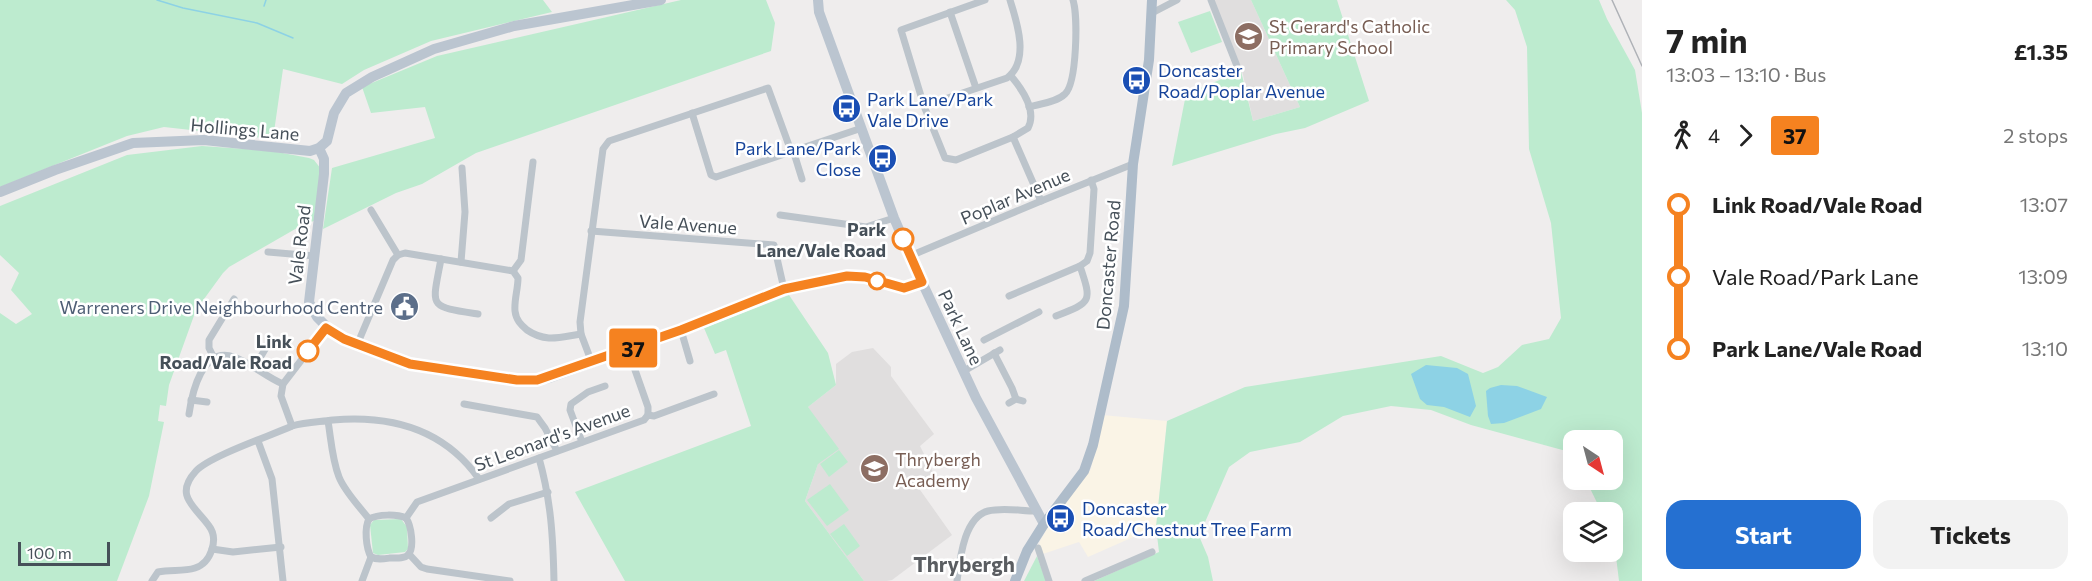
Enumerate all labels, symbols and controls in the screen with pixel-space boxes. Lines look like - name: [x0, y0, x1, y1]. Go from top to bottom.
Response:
- place label: St Gerard's Catholic Primary School: [1269, 15, 1430, 58]
- text: 7 min: [1666, 19, 1748, 60]
- school or university icon: St Gerard's Catholic Primary School: [1232, 20, 1264, 52]
- text: £1.35: [2014, 38, 2068, 65]
- place label: Doncaster Road/Poplar Avenue: [1158, 59, 1325, 102]
- text: 13:03 – 13:10 · Bus: [1666, 62, 1826, 86]
- bus stop icon: Doncaster Road/Poplar Avenue: [1121, 64, 1153, 96]
- place label: Park Lane/Park Vale Drive: [867, 88, 994, 131]
- bus stop icon: Park Lane/Park Vale Drive: [830, 93, 862, 125]
- street label: Hollings Lane: [190, 113, 300, 145]
- icon: walk: [1666, 119, 1699, 152]
- icon: forward: [1729, 119, 1762, 152]
- text: 4: [1708, 123, 1720, 147]
- text: 37: [1783, 123, 1807, 148]
- text: 2 stops: [2003, 123, 2068, 147]
- place label: Park Lane/Park Close: [735, 137, 861, 180]
- bus stop icon: Park Lane/Park Close: [866, 142, 898, 174]
- street label: Poplar Avenue: [957, 163, 1073, 229]
- text: Link Road/Vale Road: [1712, 191, 1922, 218]
- text: 13:07: [2020, 192, 2068, 216]
- street label: Doncaster Road: [1091, 199, 1125, 331]
- street label: Vale Road: [283, 204, 315, 286]
- street label: Vale Avenue: [638, 210, 738, 238]
- place label: Park Lane/Vale Road: [756, 218, 887, 261]
- marker: Park Lane/Vale Road: [892, 228, 914, 250]
- text: Vale Road/Park Lane: [1712, 263, 1919, 290]
- text: 13:09: [2018, 264, 2068, 288]
- unlabelled marker: [868, 272, 886, 290]
- street label: Park Lane: [934, 286, 988, 368]
- public building icon: Warreners Drive Neighbourhood Centre: [388, 291, 420, 323]
- place label: Warreners Drive Neighbourhood Centre: [59, 296, 383, 318]
- line badge: 37: [606, 328, 660, 368]
- place label: Link Road/Vale Road: [160, 330, 293, 373]
- text: Park Lane/Vale Road: [1712, 335, 1922, 362]
- text: 37: [621, 336, 645, 361]
- text: 13:10: [2022, 336, 2068, 360]
- marker: Link Road/Vale Road: [297, 340, 319, 362]
- street label: St Leonard's Avenue: [471, 399, 633, 475]
- north arrow: [1563, 430, 1623, 490]
- map controls: [1563, 430, 1623, 562]
- place label: Thrybergh Academy: [895, 448, 981, 491]
- school or university icon: Thrybergh Academy: [858, 453, 890, 485]
- place label: Doncaster Road/Chestnut Tree Farm: [1082, 497, 1292, 540]
- button: Start: [1666, 500, 1861, 569]
- button: Tickets: [1873, 500, 2068, 569]
- bus stop icon: Doncaster Road/Chestnut Tree Farm: [1045, 502, 1077, 534]
- button: layers: [1563, 502, 1623, 562]
- scale bar: [18, 539, 110, 566]
- text: 100 m: [27, 543, 72, 562]
- district label: Thrybergh: [913, 551, 1015, 576]

